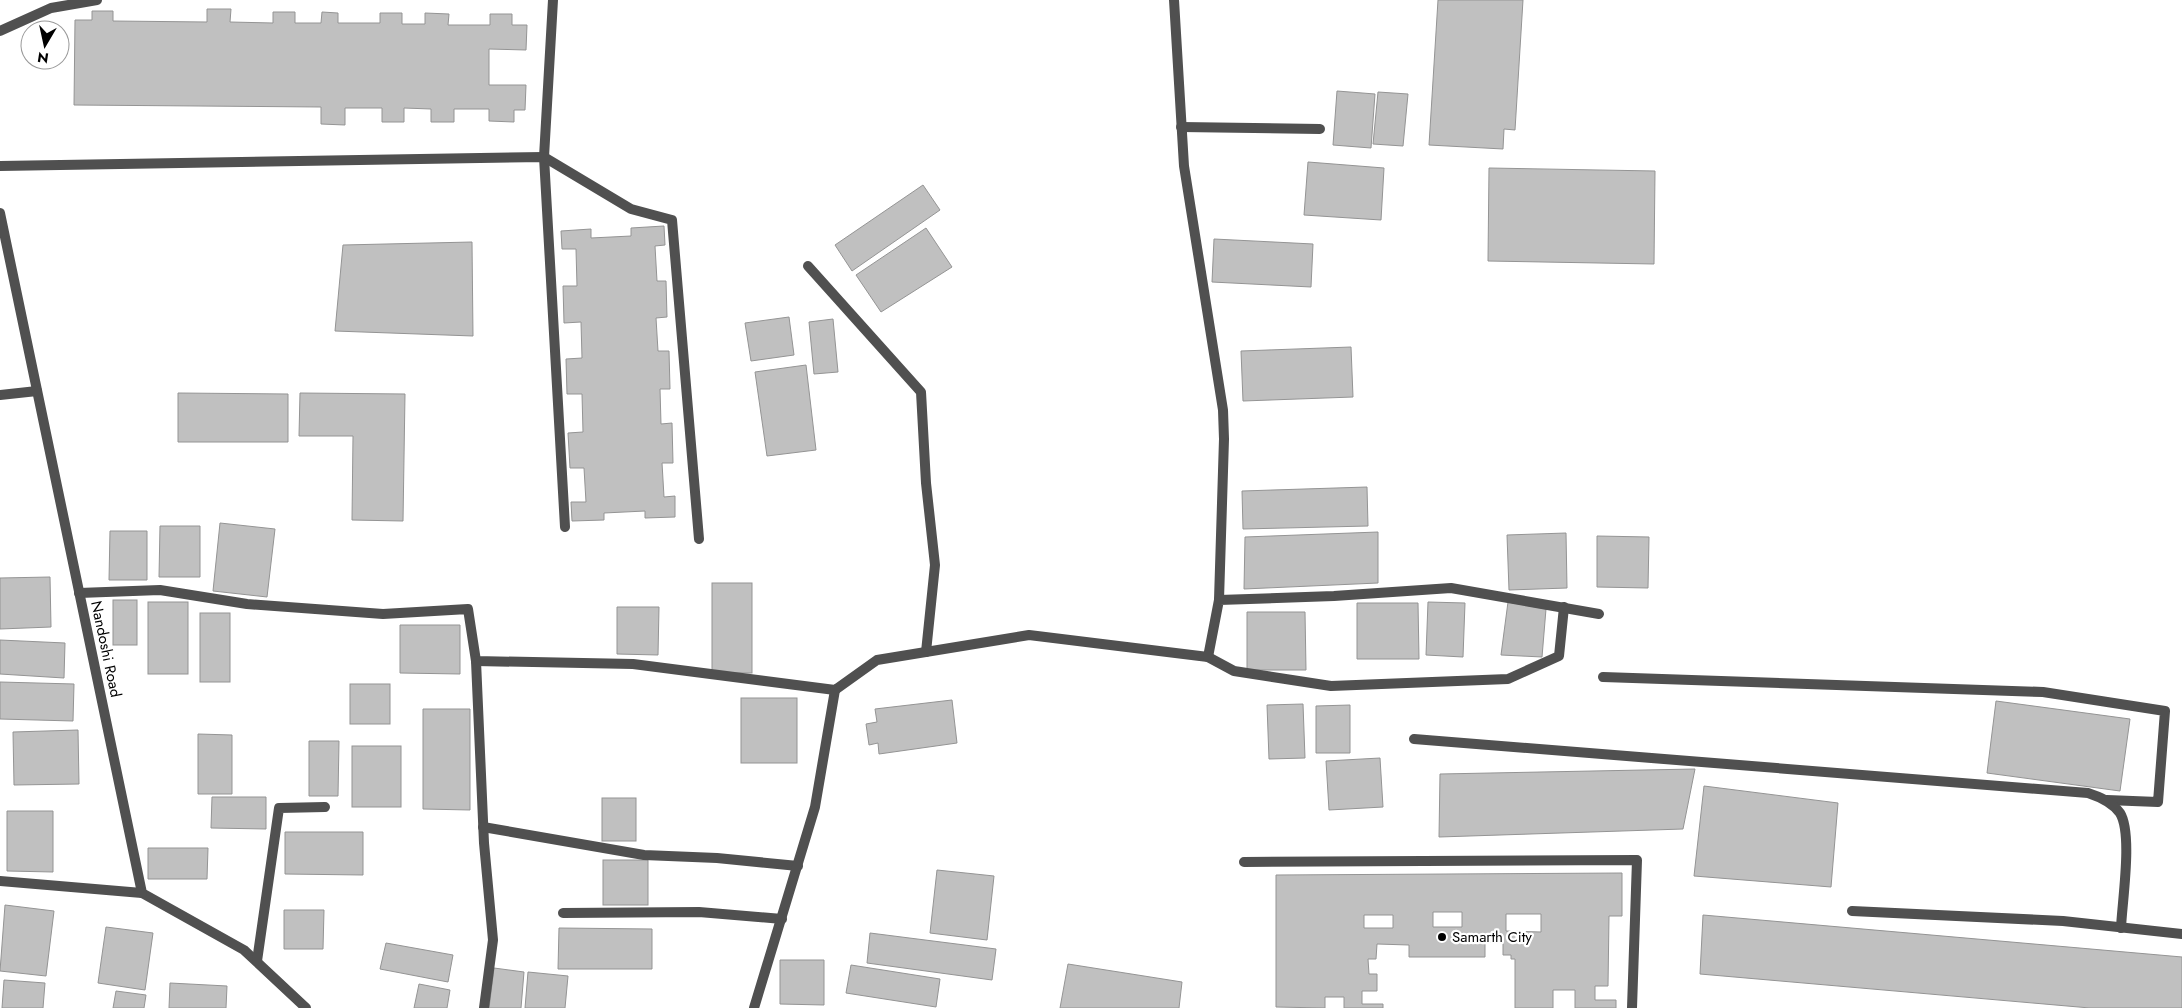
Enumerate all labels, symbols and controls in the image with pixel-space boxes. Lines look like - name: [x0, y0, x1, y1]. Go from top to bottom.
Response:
- north arrow: [20, 20, 70, 70]
- text: N: [36, 47, 50, 69]
- street label: Nandoshi Road: [85, 599, 127, 699]
- place label: Samarth City: [1452, 926, 1532, 948]
- marker: Samarth City: [1436, 931, 1448, 943]

